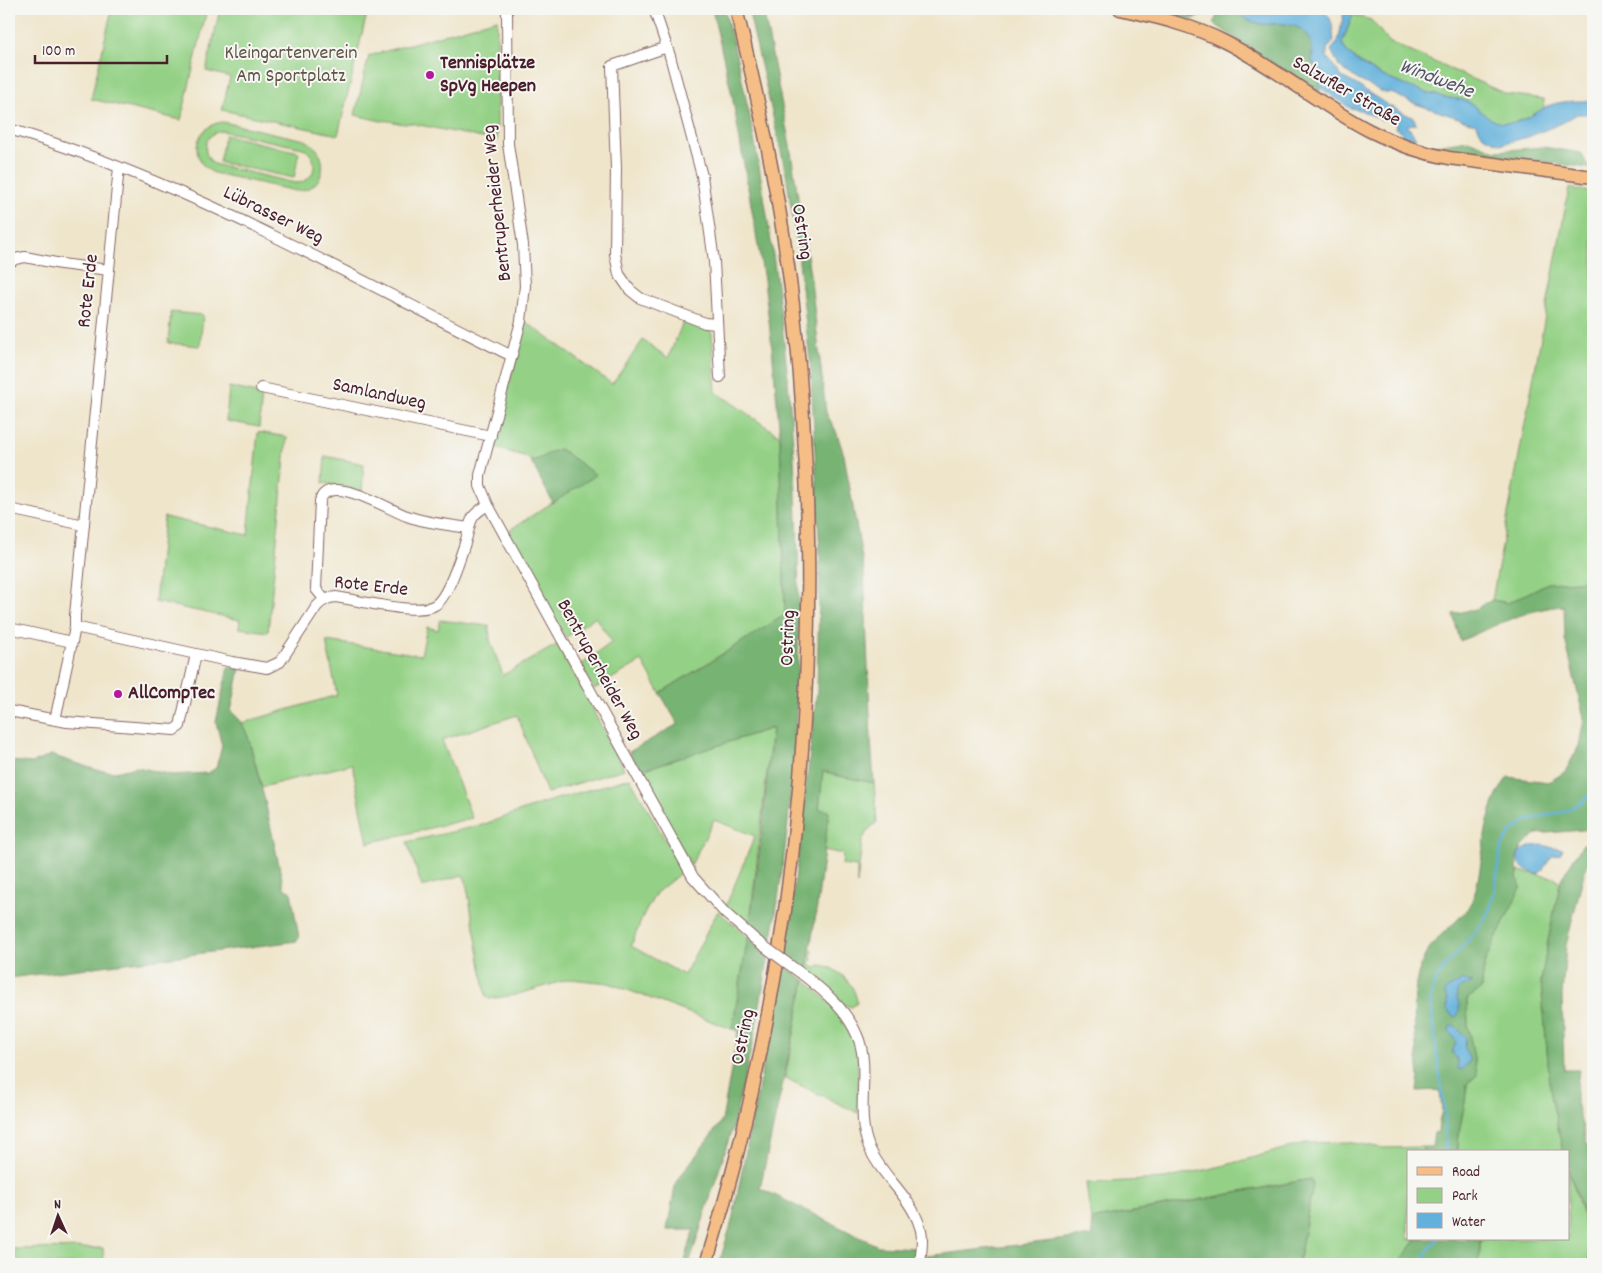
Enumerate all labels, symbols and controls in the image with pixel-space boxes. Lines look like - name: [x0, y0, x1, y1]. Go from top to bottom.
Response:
- scale bar: [35, 32, 168, 64]
- park label: Kleingartenverein Am Sportplatz: [225, 40, 357, 91]
- text: 100 m: [42, 41, 75, 63]
- place label: Tennisplätze SpVg Heepen: [440, 50, 536, 101]
- street label: Salzufler Straße: [1286, 50, 1406, 135]
- water label: Windwehe: [1395, 52, 1479, 108]
- marker: Tennisplätze SpVg Heepen: [424, 69, 436, 81]
- street label: Bentruperheider Weg: [476, 123, 520, 283]
- street label: Lübrasser Weg: [218, 180, 328, 252]
- street label: Ostring: [783, 202, 819, 262]
- street label: Rote Erde: [71, 253, 107, 329]
- street label: Samlandweg: [330, 371, 428, 419]
- street label: Rote Erde: [333, 569, 409, 605]
- street label: Bentruperheider Weg: [549, 594, 649, 746]
- street label: Ostring: [774, 609, 804, 667]
- place label: AllCompTec: [128, 680, 215, 708]
- marker: AllCompTec: [112, 688, 124, 700]
- street label: Ostring: [724, 1007, 764, 1067]
- legend: [1407, 1150, 1570, 1240]
- text: Road: [1452, 1162, 1480, 1184]
- text: Park: [1452, 1186, 1478, 1208]
- north arrow: [32, 1190, 82, 1240]
- text: N: [53, 1195, 61, 1215]
- text: Water: [1452, 1212, 1486, 1234]

